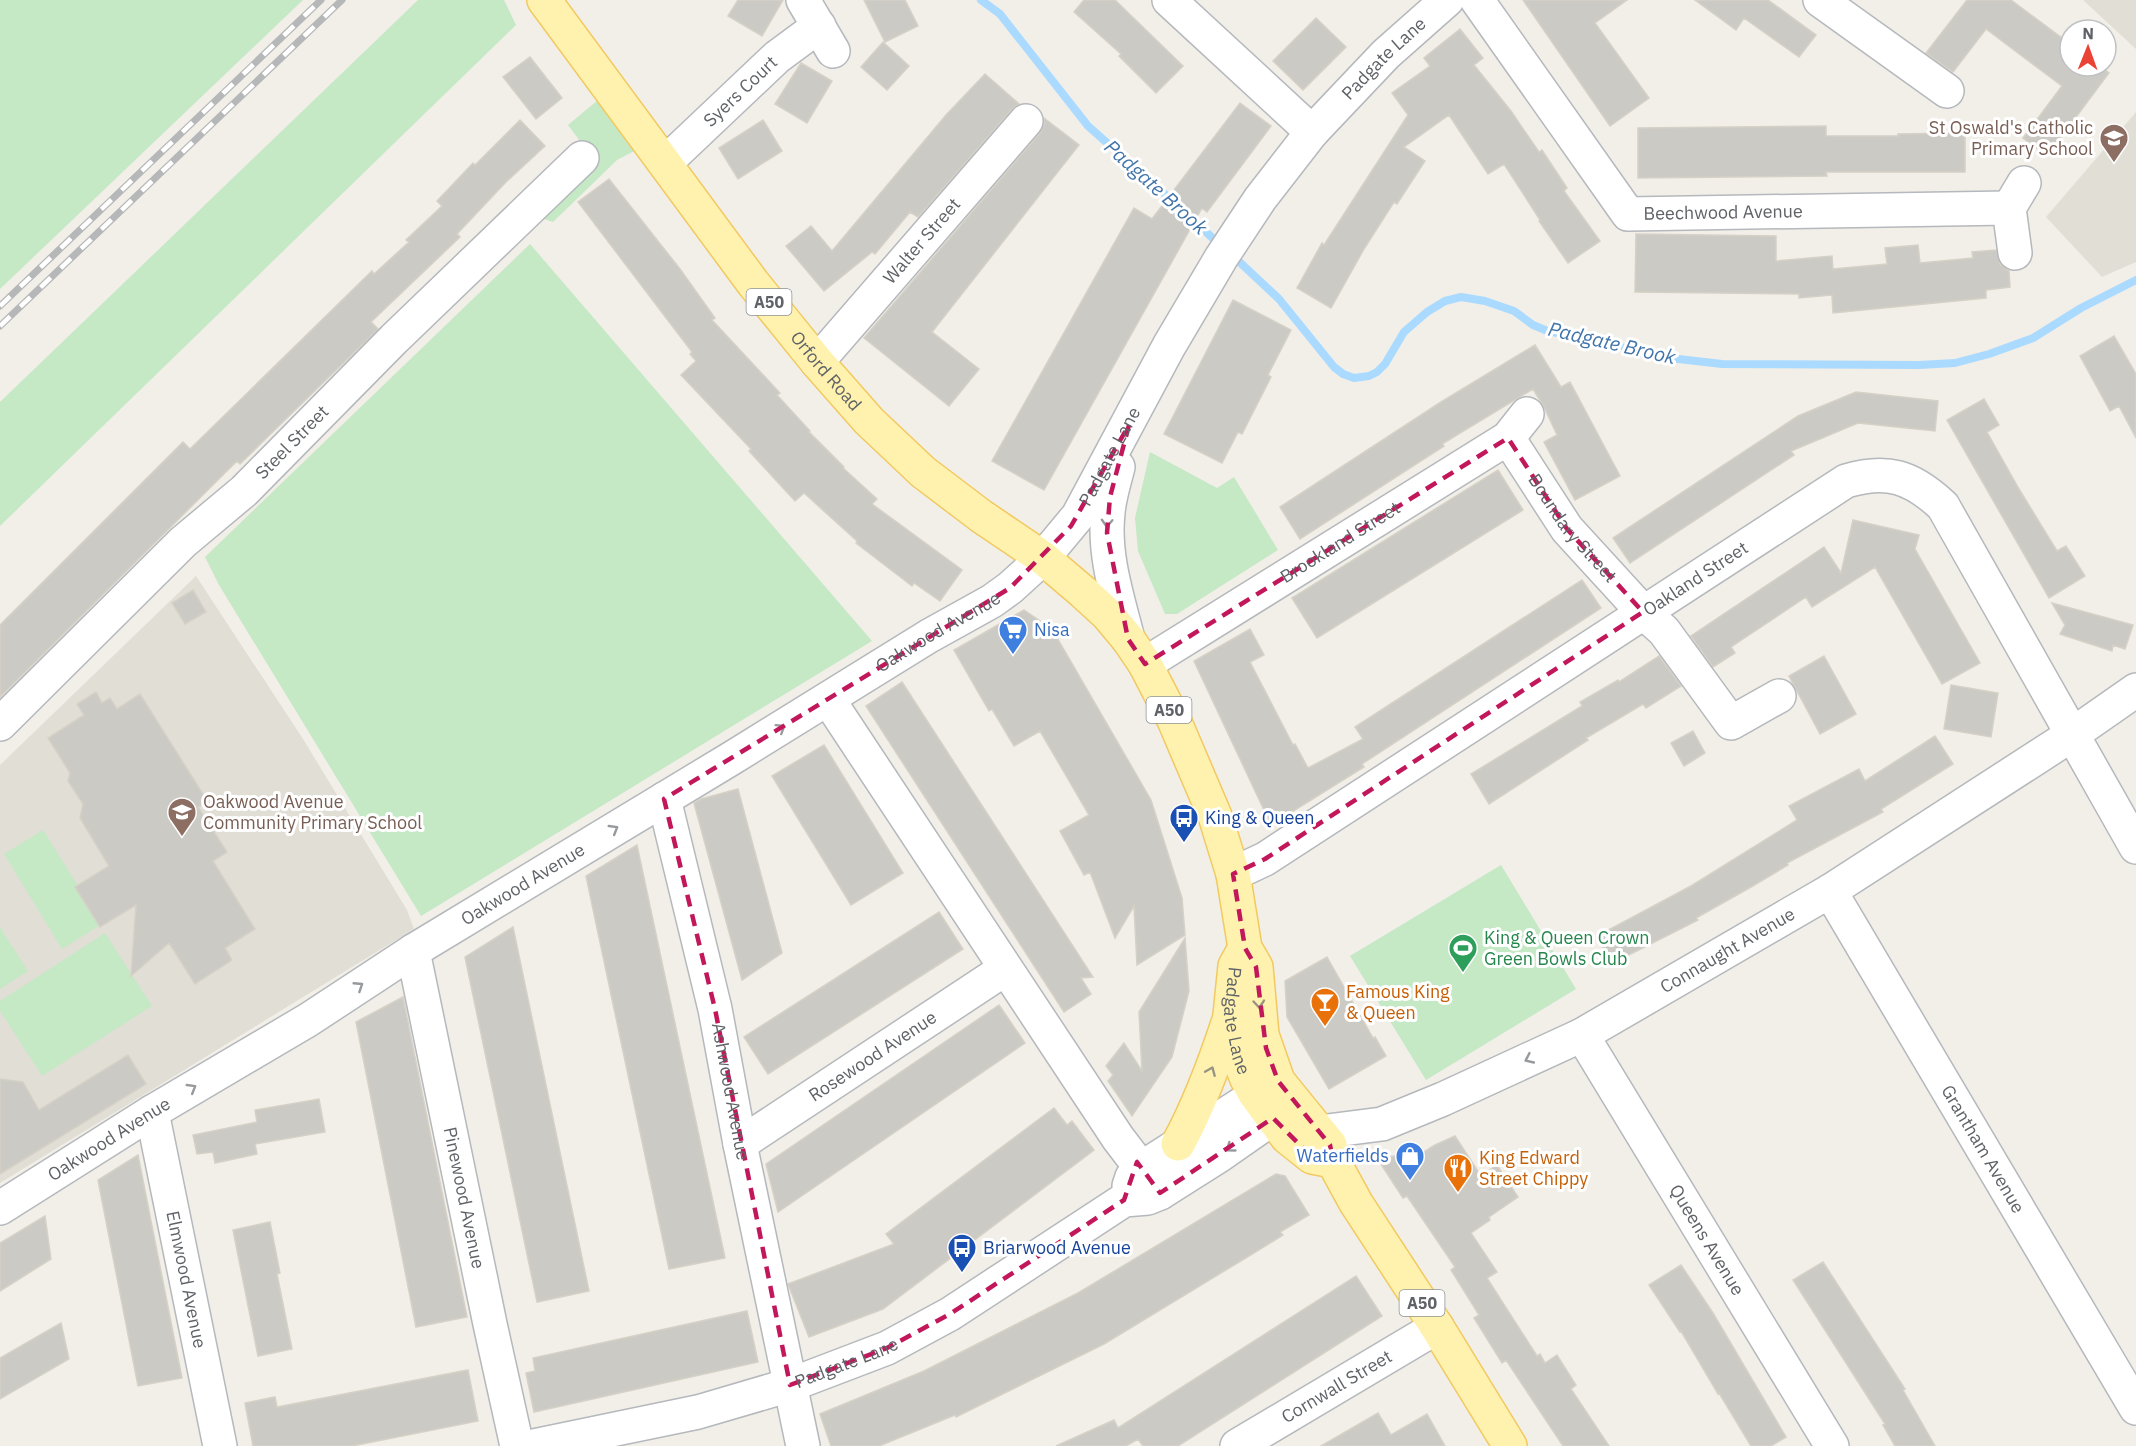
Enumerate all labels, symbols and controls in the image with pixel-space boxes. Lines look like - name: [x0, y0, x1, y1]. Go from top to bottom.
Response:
- street label: Padgate Lane: [1337, 12, 1431, 105]
- north arrow: [2058, 18, 2118, 78]
- text: N: [2082, 23, 2094, 43]
- street label: Syers Court: [698, 51, 782, 132]
- place label: St Oswald's Catholic Primary School: [1929, 116, 2093, 160]
- school or university icon: St Oswald's Catholic Primary School: [2098, 122, 2130, 164]
- water label: Padgate Brook: [1099, 133, 1214, 241]
- street label: Walter Street: [878, 193, 965, 289]
- street label: Beechwood Avenue: [1643, 199, 1803, 225]
- road number: A50: [746, 289, 792, 315]
- water label: Padgate Brook: [1546, 315, 1679, 370]
- street label: Orford Road: [786, 326, 867, 415]
- street label: Steel Street: [250, 400, 333, 484]
- street label: Padgate Lane: [1073, 403, 1145, 510]
- street label: Boundary Street: [1523, 469, 1622, 587]
- street label: Brookland Street: [1276, 496, 1404, 588]
- one-way arrow: [1101, 518, 1114, 527]
- street label: Oakland Street: [1638, 536, 1752, 621]
- street label: Oakwood Avenue: [871, 586, 1005, 677]
- supermarket icon: Nisa: [997, 614, 1029, 656]
- place label: Nisa: [1034, 618, 1070, 641]
- road number: A50: [1146, 697, 1192, 723]
- one-way arrow: [775, 724, 785, 736]
- place label: Oakwood Avenue Community Primary School: [203, 790, 422, 834]
- school or university icon: Oakwood Avenue Community Primary School: [166, 796, 198, 838]
- bus stop icon: King & Queen: [1168, 802, 1200, 844]
- place label: King & Queen: [1205, 806, 1315, 829]
- one-way arrow: [608, 825, 618, 836]
- street label: Oakwood Avenue: [457, 838, 589, 930]
- street label: Connaught Avenue: [1656, 902, 1799, 998]
- place label: King & Queen Crown Green Bowls Club: [1484, 926, 1650, 970]
- sports icon: King & Queen Crown Green Bowls Club: [1447, 932, 1479, 974]
- street label: Padgate Lane: [1219, 966, 1256, 1078]
- place label: Famous King & Queen: [1346, 980, 1450, 1024]
- one-way arrow: [352, 982, 363, 993]
- bar icon: Famous King & Queen: [1309, 986, 1341, 1028]
- one-way arrow: [1252, 999, 1265, 1008]
- street label: Rosewood Avenue: [804, 1005, 941, 1107]
- street label: Ashwood Avenue: [707, 1021, 755, 1162]
- one-way arrow: [1524, 1052, 1535, 1064]
- one-way arrow: [1204, 1066, 1216, 1077]
- street label: Grantham Avenue: [1936, 1081, 2030, 1217]
- one-way arrow: [186, 1084, 196, 1095]
- street label: Oakwood Avenue: [43, 1092, 175, 1186]
- street label: Pinewood Avenue: [439, 1125, 490, 1271]
- shop icon: Waterfields: [1394, 1140, 1426, 1182]
- one-way arrow: [1226, 1141, 1237, 1152]
- place label: Waterfields: [1297, 1144, 1389, 1167]
- place label: King Edward Street Chippy: [1479, 1146, 1588, 1190]
- restaurant icon: King Edward Street Chippy: [1442, 1152, 1474, 1194]
- street label: Queens Avenue: [1665, 1180, 1750, 1300]
- street label: Elmwood Avenue: [161, 1209, 212, 1350]
- bus stop icon: Briarwood Avenue: [946, 1232, 978, 1274]
- place label: Briarwood Avenue: [983, 1236, 1131, 1259]
- road number: A50: [1400, 1290, 1444, 1316]
- street label: Padgate Lane: [791, 1332, 902, 1393]
- street label: Cornwall Street: [1277, 1344, 1396, 1428]

